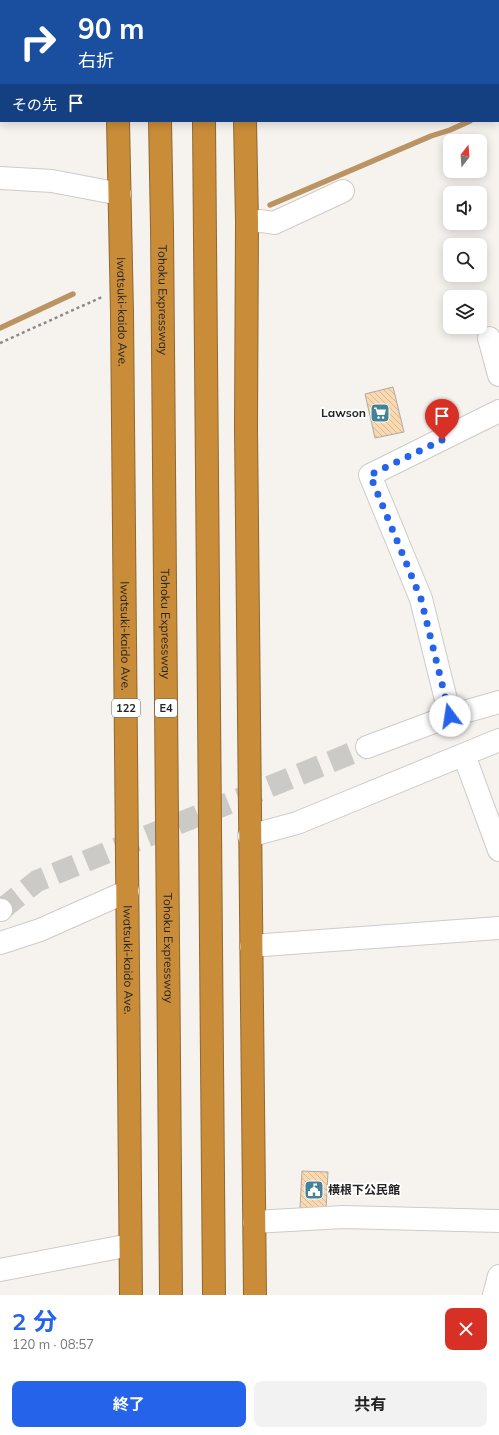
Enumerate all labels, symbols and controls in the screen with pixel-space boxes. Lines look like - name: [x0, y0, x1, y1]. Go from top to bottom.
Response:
- text: 90 m: [78, 11, 144, 46]
- icon: right: [12, 16, 64, 68]
- text: 右折: [78, 49, 114, 72]
- icon: arrive: [65, 92, 87, 114]
- text: その先: [12, 95, 57, 114]
- north arrow: [443, 134, 487, 178]
- map controls: [443, 134, 487, 334]
- button: sound: [443, 186, 487, 230]
- button: search: [443, 238, 487, 282]
- street label: Tohoku Expressway: [155, 245, 171, 356]
- street label: Iwatsuki-kaido Ave.: [114, 257, 130, 367]
- button: layers: [443, 290, 487, 334]
- pin: [425, 399, 459, 440]
- supermarket icon: Lawson: [369, 402, 391, 424]
- place label: Lawson: [321, 405, 366, 420]
- icon: arrive: [431, 405, 453, 427]
- street label: Tohoku Expressway: [158, 569, 174, 680]
- street label: Iwatsuki-kaido Ave.: [117, 581, 133, 691]
- position arrow: [429, 695, 471, 737]
- road number: 122: [112, 699, 140, 717]
- road number: E4: [155, 699, 177, 717]
- street label: Tohoku Expressway: [161, 893, 177, 1004]
- street label: Iwatsuki-kaido Ave.: [120, 905, 136, 1015]
- public building icon: 横根下公民館: [303, 1179, 325, 1201]
- place label: 横根下公民館: [328, 1182, 400, 1197]
- text: 2 分: [12, 1306, 57, 1336]
- button: close: [445, 1308, 487, 1350]
- text: 120 m · 08:57: [12, 1336, 94, 1352]
- button: 終了: [12, 1381, 246, 1427]
- button: 共有: [254, 1381, 487, 1427]

